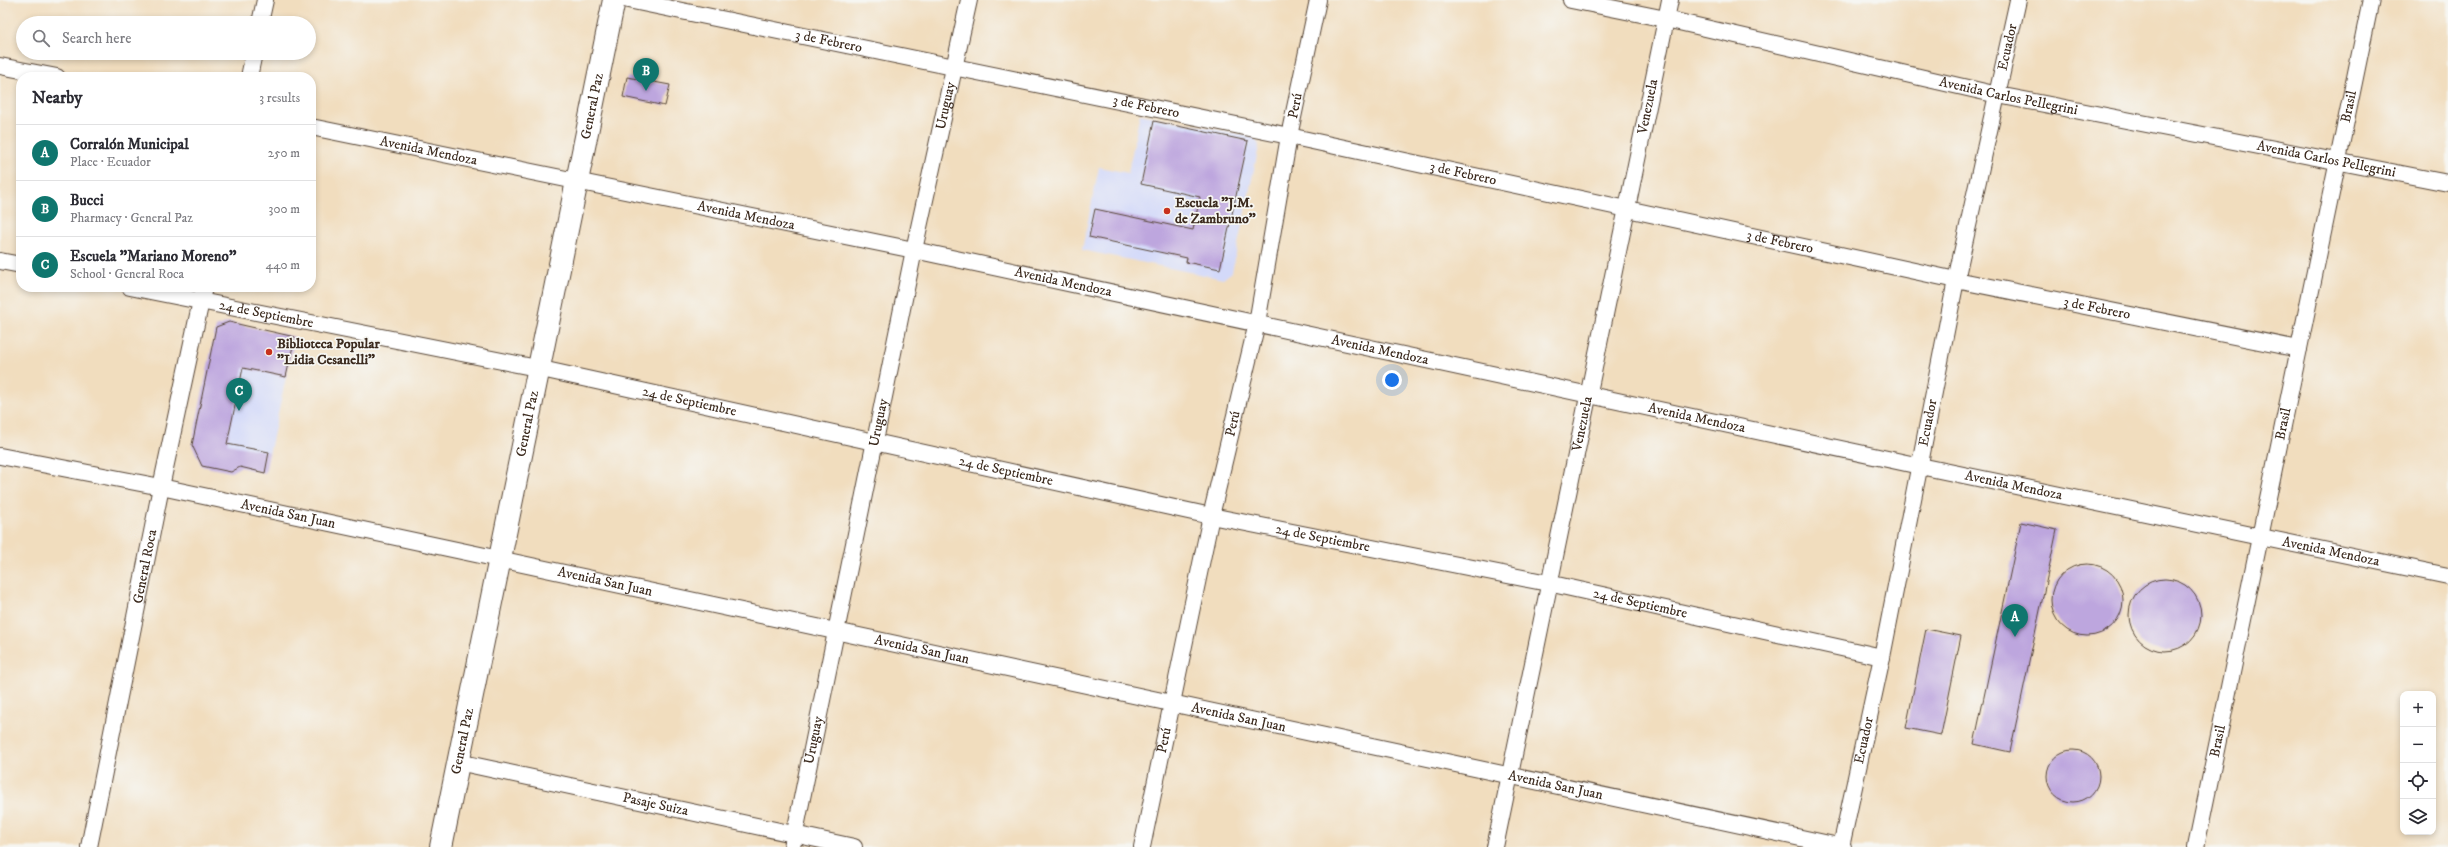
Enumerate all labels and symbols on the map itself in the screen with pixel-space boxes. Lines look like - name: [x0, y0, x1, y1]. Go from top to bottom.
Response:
- street label: Ecuador: [1994, 21, 2022, 72]
- street label: 3 de Febrero: [794, 26, 864, 57]
- pin: B: [633, 58, 659, 91]
- street label: General Paz: [577, 72, 608, 141]
- street label: Avenida Carlos Pellegrini: [1937, 73, 2080, 119]
- street label: Venezuela: [1633, 77, 1662, 137]
- street label: Uruguay: [932, 80, 960, 131]
- street label: Brasil: [2337, 88, 2361, 124]
- street label: 3 de Febrero: [1111, 91, 1181, 122]
- street label: Perú: [1284, 91, 1307, 120]
- street label: Avenida Mendoza: [378, 132, 479, 170]
- street label: Avenida Carlos Pellegrini: [2255, 137, 2398, 182]
- street label: 3 de Febrero: [1428, 158, 1498, 190]
- place label: Escuela "J.M. de Zambruno": [1175, 194, 1256, 228]
- street label: Avenida Mendoza: [696, 197, 796, 234]
- marker: Escuela "J.M. de Zambruno": [1162, 206, 1172, 216]
- street label: 3 de Febrero: [1745, 226, 1815, 258]
- street label: Avenida Mendoza: [1013, 263, 1114, 301]
- street label: 3 de Febrero: [2062, 293, 2132, 324]
- street label: 24 de Septiembre: [218, 296, 315, 332]
- street label: Avenida Mendoza: [1330, 331, 1430, 369]
- place label: Biblioteca Popular "Lidia Cesanelli": [277, 335, 380, 369]
- marker: Biblioteca Popular "Lidia Cesanelli": [264, 347, 274, 357]
- your location: [1382, 370, 1402, 390]
- pin: C: [226, 378, 252, 411]
- street label: 24 de Septiembre: [641, 382, 738, 421]
- street label: General Paz: [512, 389, 543, 458]
- street label: Venezuela: [1568, 395, 1597, 454]
- street label: Uruguay: [865, 397, 892, 448]
- street label: Ecuador: [1915, 397, 1942, 448]
- street label: Avenida Mendoza: [1646, 399, 1747, 437]
- street label: Brasil: [2271, 405, 2296, 442]
- street label: Perú: [1221, 409, 1245, 438]
- street label: 24 de Septiembre: [957, 452, 1055, 490]
- street label: Avenida Mendoza: [1963, 467, 2064, 504]
- street label: Avenida San Juan: [239, 495, 338, 533]
- street label: 24 de Septiembre: [1274, 520, 1372, 556]
- street label: General Roca: [129, 528, 161, 605]
- street label: Avenida Mendoza: [2281, 533, 2381, 571]
- street label: Avenida San Juan: [556, 563, 655, 601]
- street label: 24 de Septiembre: [1591, 584, 1689, 623]
- pin: A: [2002, 604, 2028, 637]
- street label: Avenida San Juan: [873, 631, 972, 669]
- street label: Avenida San Juan: [1190, 699, 1288, 737]
- street label: General Paz: [447, 706, 478, 776]
- street label: Uruguay: [800, 714, 828, 766]
- street label: Ecuador: [1850, 714, 1878, 766]
- street label: Brasil: [2206, 723, 2230, 759]
- street label: Perú: [1153, 726, 1176, 755]
- street label: Avenida San Juan: [1506, 766, 1605, 804]
- street label: Pasaje Suiza: [621, 789, 690, 820]

